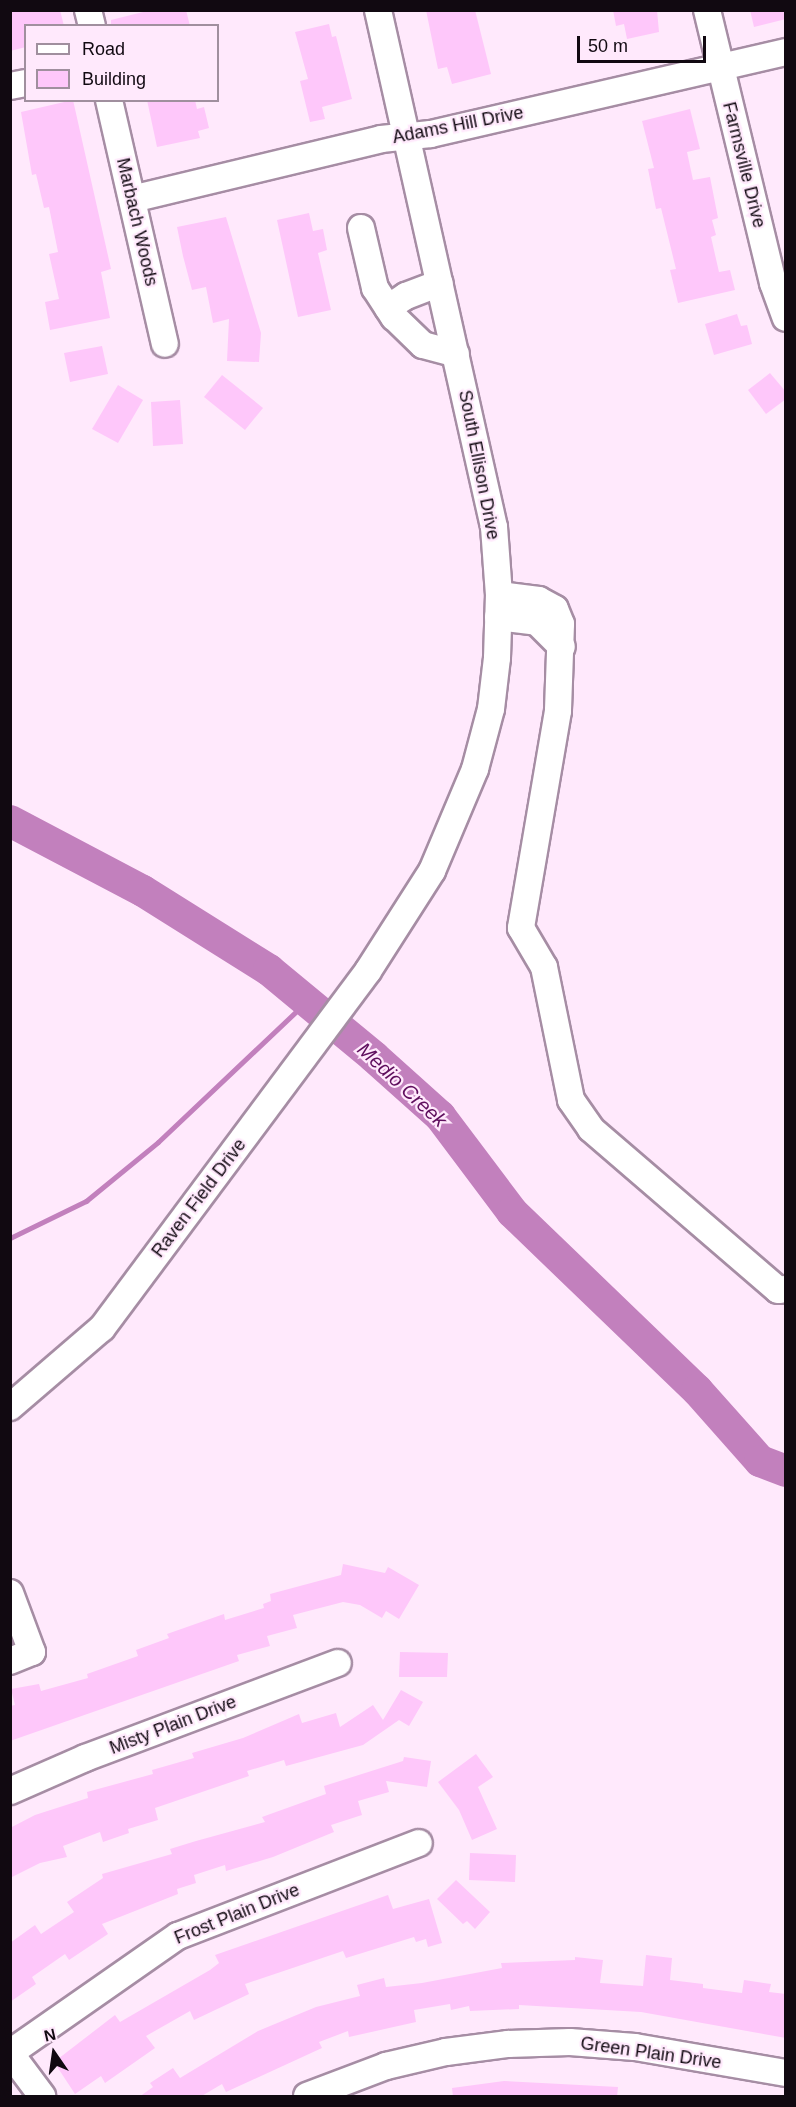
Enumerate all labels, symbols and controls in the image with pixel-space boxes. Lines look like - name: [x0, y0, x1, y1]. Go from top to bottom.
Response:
- legend: [24, 24, 219, 102]
- scale bar: [580, 24, 709, 62]
- text: 50 m: [588, 36, 628, 56]
- text: Road: [82, 39, 125, 59]
- text: Building: [82, 69, 146, 89]
- street label: Farmsville Drive: [718, 100, 770, 230]
- street label: Adams Hill Drive: [391, 102, 525, 148]
- street label: Marbach Woods: [112, 156, 162, 288]
- street label: South Ellison Drive: [454, 388, 504, 542]
- water label: Medio Creek: [352, 1038, 452, 1132]
- street label: Raven Field Drive: [147, 1134, 251, 1262]
- street label: Misty Plain Drive: [107, 1691, 239, 1759]
- street label: Frost Plain Drive: [171, 1879, 303, 1949]
- north arrow: [24, 2023, 84, 2083]
- text: N: [42, 2025, 57, 2045]
- street label: Green Plain Drive: [579, 2032, 723, 2074]

